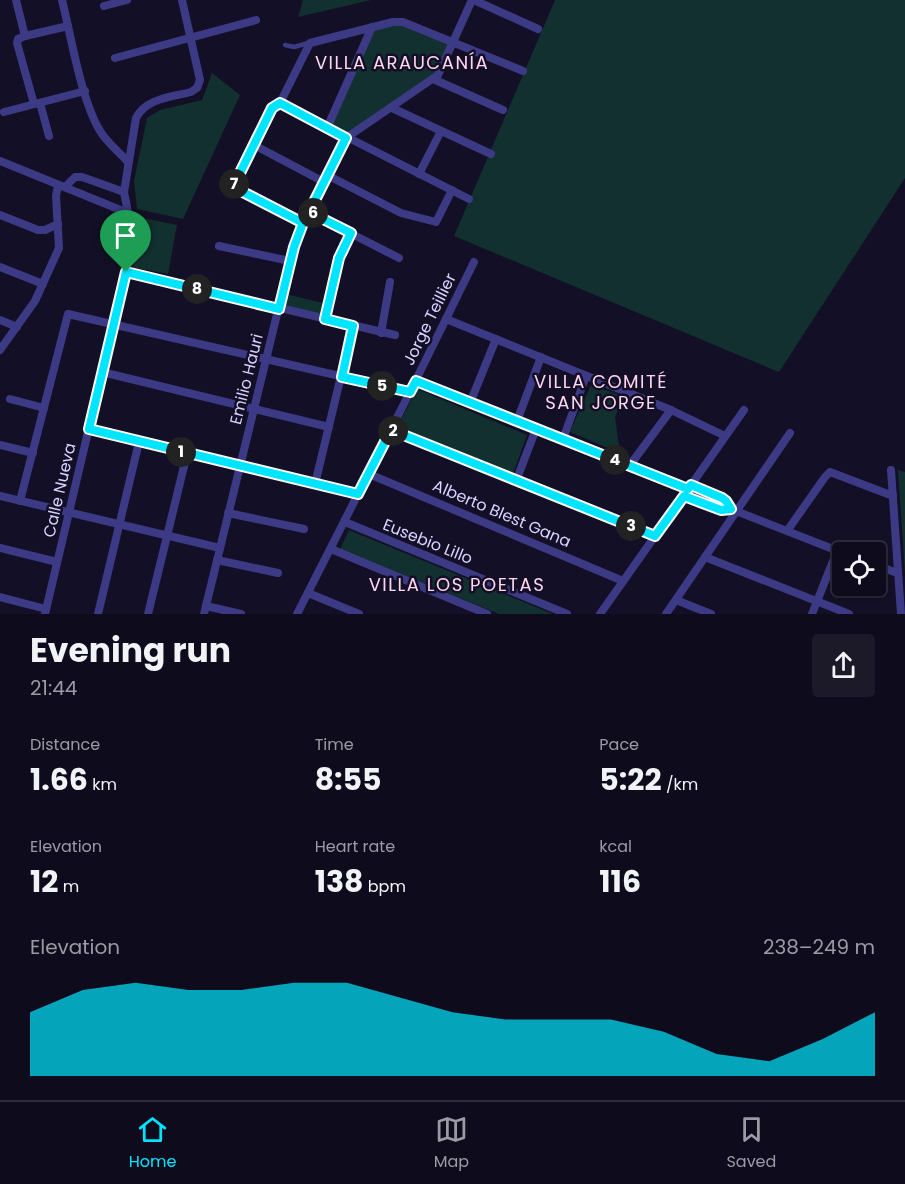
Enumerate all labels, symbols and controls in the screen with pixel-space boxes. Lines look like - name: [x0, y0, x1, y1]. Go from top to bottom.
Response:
- district label: VILLA ARAUCANÍA: [315, 50, 489, 75]
- pin: 7: [219, 169, 249, 199]
- text: 7: [230, 172, 238, 195]
- pin: 6: [298, 198, 328, 228]
- text: 6: [308, 201, 318, 224]
- pin: [100, 210, 151, 272]
- icon: arrive: [109, 219, 142, 252]
- street label: Jorge Teillier: [397, 269, 462, 369]
- pin: 8: [182, 274, 212, 304]
- text: 8: [192, 277, 202, 300]
- street label: Emilio Hauri: [224, 331, 269, 427]
- district label: VILLA COMITÉ SAN JORGE: [534, 369, 668, 415]
- pin: 5: [367, 371, 397, 401]
- text: 5: [377, 374, 387, 397]
- pin: 2: [378, 416, 408, 446]
- text: 2: [388, 419, 398, 442]
- pin: 1: [166, 437, 196, 467]
- text: 1: [178, 440, 184, 463]
- street label: Calle Nueva: [37, 441, 82, 540]
- pin: 4: [600, 445, 630, 475]
- text: 4: [610, 448, 620, 471]
- street label: Alberto Blest Gana: [429, 474, 575, 553]
- pin: 3: [616, 511, 646, 541]
- street label: Eusebio Lillo: [379, 513, 476, 570]
- text: 3: [626, 514, 636, 537]
- map controls: [832, 542, 886, 596]
- button: locate: [832, 542, 886, 596]
- district label: VILLA LOS POETAS: [369, 572, 545, 597]
- text: Evening run: [30, 627, 231, 674]
- button: share: [812, 634, 875, 697]
- text: 21:44: [30, 674, 77, 702]
- text: Distance: [30, 733, 100, 756]
- text: Time: [315, 733, 354, 756]
- text: Pace: [599, 733, 639, 756]
- text: 1.66: [30, 758, 88, 801]
- text: 8:55: [315, 758, 382, 801]
- text: 5:22: [599, 758, 662, 801]
- text: km: [88, 773, 117, 796]
- text: /km: [662, 773, 698, 796]
- text: Elevation: [30, 835, 102, 858]
- text: Heart rate: [315, 835, 395, 858]
- text: kcal: [599, 835, 632, 858]
- text: 12: [30, 860, 58, 903]
- text: 138: [315, 860, 364, 903]
- text: 116: [599, 860, 641, 903]
- text: m: [58, 875, 79, 898]
- text: bpm: [364, 875, 406, 898]
- text: Elevation: [30, 933, 120, 961]
- text: 238–249 m: [763, 933, 875, 961]
- tab: Home: [129, 1113, 176, 1174]
- tab: Map: [434, 1113, 469, 1174]
- tab: Saved: [726, 1113, 776, 1174]

